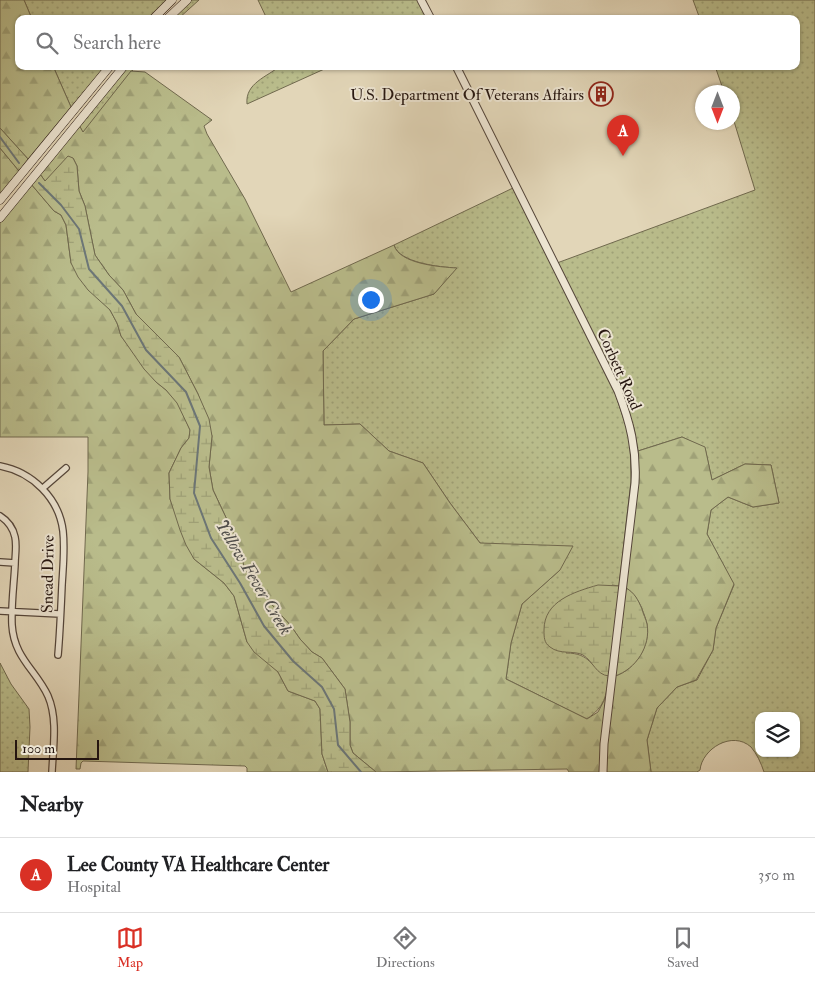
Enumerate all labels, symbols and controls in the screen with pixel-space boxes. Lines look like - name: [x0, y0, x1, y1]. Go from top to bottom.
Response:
- search box: [15, 15, 800, 70]
- icon: search: [33, 29, 61, 57]
- text: Search here: [73, 31, 161, 55]
- building icon: U.S. Department Of Veterans Affairs: [588, 81, 614, 107]
- place label: U.S. Department Of Veterans Affairs: [350, 85, 584, 106]
- north arrow: [695, 85, 740, 130]
- pin: A: [607, 115, 639, 156]
- your location: [358, 287, 384, 313]
- street label: Corbett Road: [592, 326, 646, 413]
- water label: Yellow Fever Creek: [210, 515, 297, 639]
- street label: Snead Drive: [37, 534, 59, 613]
- map controls: [755, 712, 800, 757]
- button: layers: [755, 712, 800, 757]
- scale bar: [15, 737, 99, 760]
- text: 100 m: [22, 740, 55, 757]
- text: Nearby: [20, 791, 83, 818]
- text: Lee County VA Healthcare Center: [67, 853, 329, 877]
- text: A: [31, 865, 41, 885]
- text: 350 m: [758, 865, 795, 885]
- text: Hospital: [67, 877, 121, 897]
- tab: Map: [116, 924, 144, 971]
- tab: Directions: [376, 924, 435, 971]
- tab: Saved: [667, 924, 699, 971]

